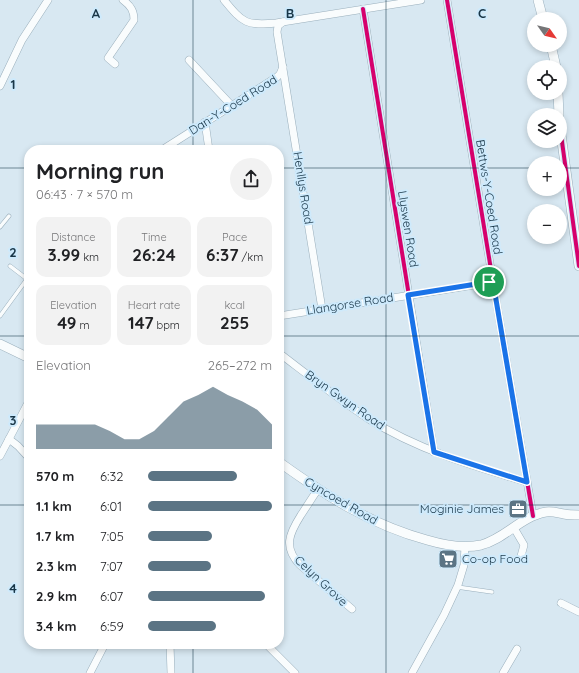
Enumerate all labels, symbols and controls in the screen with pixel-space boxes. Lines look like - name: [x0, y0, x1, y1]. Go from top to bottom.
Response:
- text: A: [92, 5, 101, 21]
- text: B: [286, 5, 294, 21]
- text: C: [478, 5, 486, 21]
- north arrow: [527, 12, 567, 52]
- map controls: [527, 12, 567, 244]
- button: locate: [527, 60, 567, 100]
- street label: Dan-Y-Coed Road: [186, 71, 280, 138]
- text: 1: [10, 76, 16, 92]
- button: layers: [527, 108, 567, 148]
- street label: Bettws-Y-Coed Road: [473, 138, 506, 255]
- street label: Henllys Road: [290, 151, 317, 225]
- button: +: [527, 156, 567, 196]
- text: Morning run: [36, 157, 164, 185]
- button: share: [230, 158, 272, 200]
- text: 06:43 · 7 × 570 m: [36, 186, 133, 202]
- street label: Llyswen Road: [395, 190, 422, 268]
- button: −: [527, 204, 567, 244]
- text: Distance: [51, 230, 95, 244]
- text: Time: [141, 230, 167, 244]
- text: Pace: [222, 230, 247, 244]
- text: 2: [9, 244, 17, 260]
- text: 3.99: [48, 244, 80, 265]
- text: 26:24: [132, 244, 176, 265]
- text: 6:37: [206, 244, 239, 265]
- text: km: [80, 250, 99, 264]
- text: /km: [239, 250, 263, 264]
- pin: [472, 265, 506, 299]
- icon: arrive: [478, 271, 500, 293]
- street label: Llangorse Road: [305, 289, 395, 318]
- text: Elevation: [50, 298, 97, 312]
- text: Heart rate: [128, 298, 180, 312]
- text: kcal: [224, 298, 245, 312]
- text: 49: [57, 312, 76, 333]
- text: 147: [128, 312, 154, 333]
- text: 255: [220, 312, 249, 333]
- text: m: [76, 318, 90, 332]
- text: bpm: [154, 318, 180, 332]
- text: Elevation: [36, 357, 91, 373]
- text: 265–272 m: [208, 357, 272, 373]
- street label: Bryn Gwyn Road: [303, 367, 388, 433]
- text: 3: [10, 412, 17, 428]
- text: 570 m: [36, 468, 74, 484]
- text: 6:32: [100, 468, 123, 484]
- street label: Cyncoed Road: [302, 474, 381, 528]
- text: 1.1 km: [36, 498, 72, 514]
- text: 6:01: [100, 498, 122, 514]
- office icon: Moginie James: [507, 498, 529, 520]
- place label: Moginie James: [420, 501, 504, 516]
- text: 1.7 km: [36, 528, 74, 544]
- text: 7:05: [100, 528, 124, 544]
- supermarket icon: Co-op Food: [437, 548, 459, 570]
- place label: Co-op Food: [462, 551, 528, 566]
- street label: Celyn Grove: [292, 552, 351, 609]
- text: 2.3 km: [36, 558, 77, 574]
- text: 7:07: [100, 558, 123, 574]
- text: 4: [9, 580, 17, 596]
- text: 2.9 km: [36, 588, 77, 604]
- text: 6:07: [100, 588, 123, 604]
- text: 3.4 km: [36, 618, 77, 634]
- text: 6:59: [100, 618, 124, 634]

